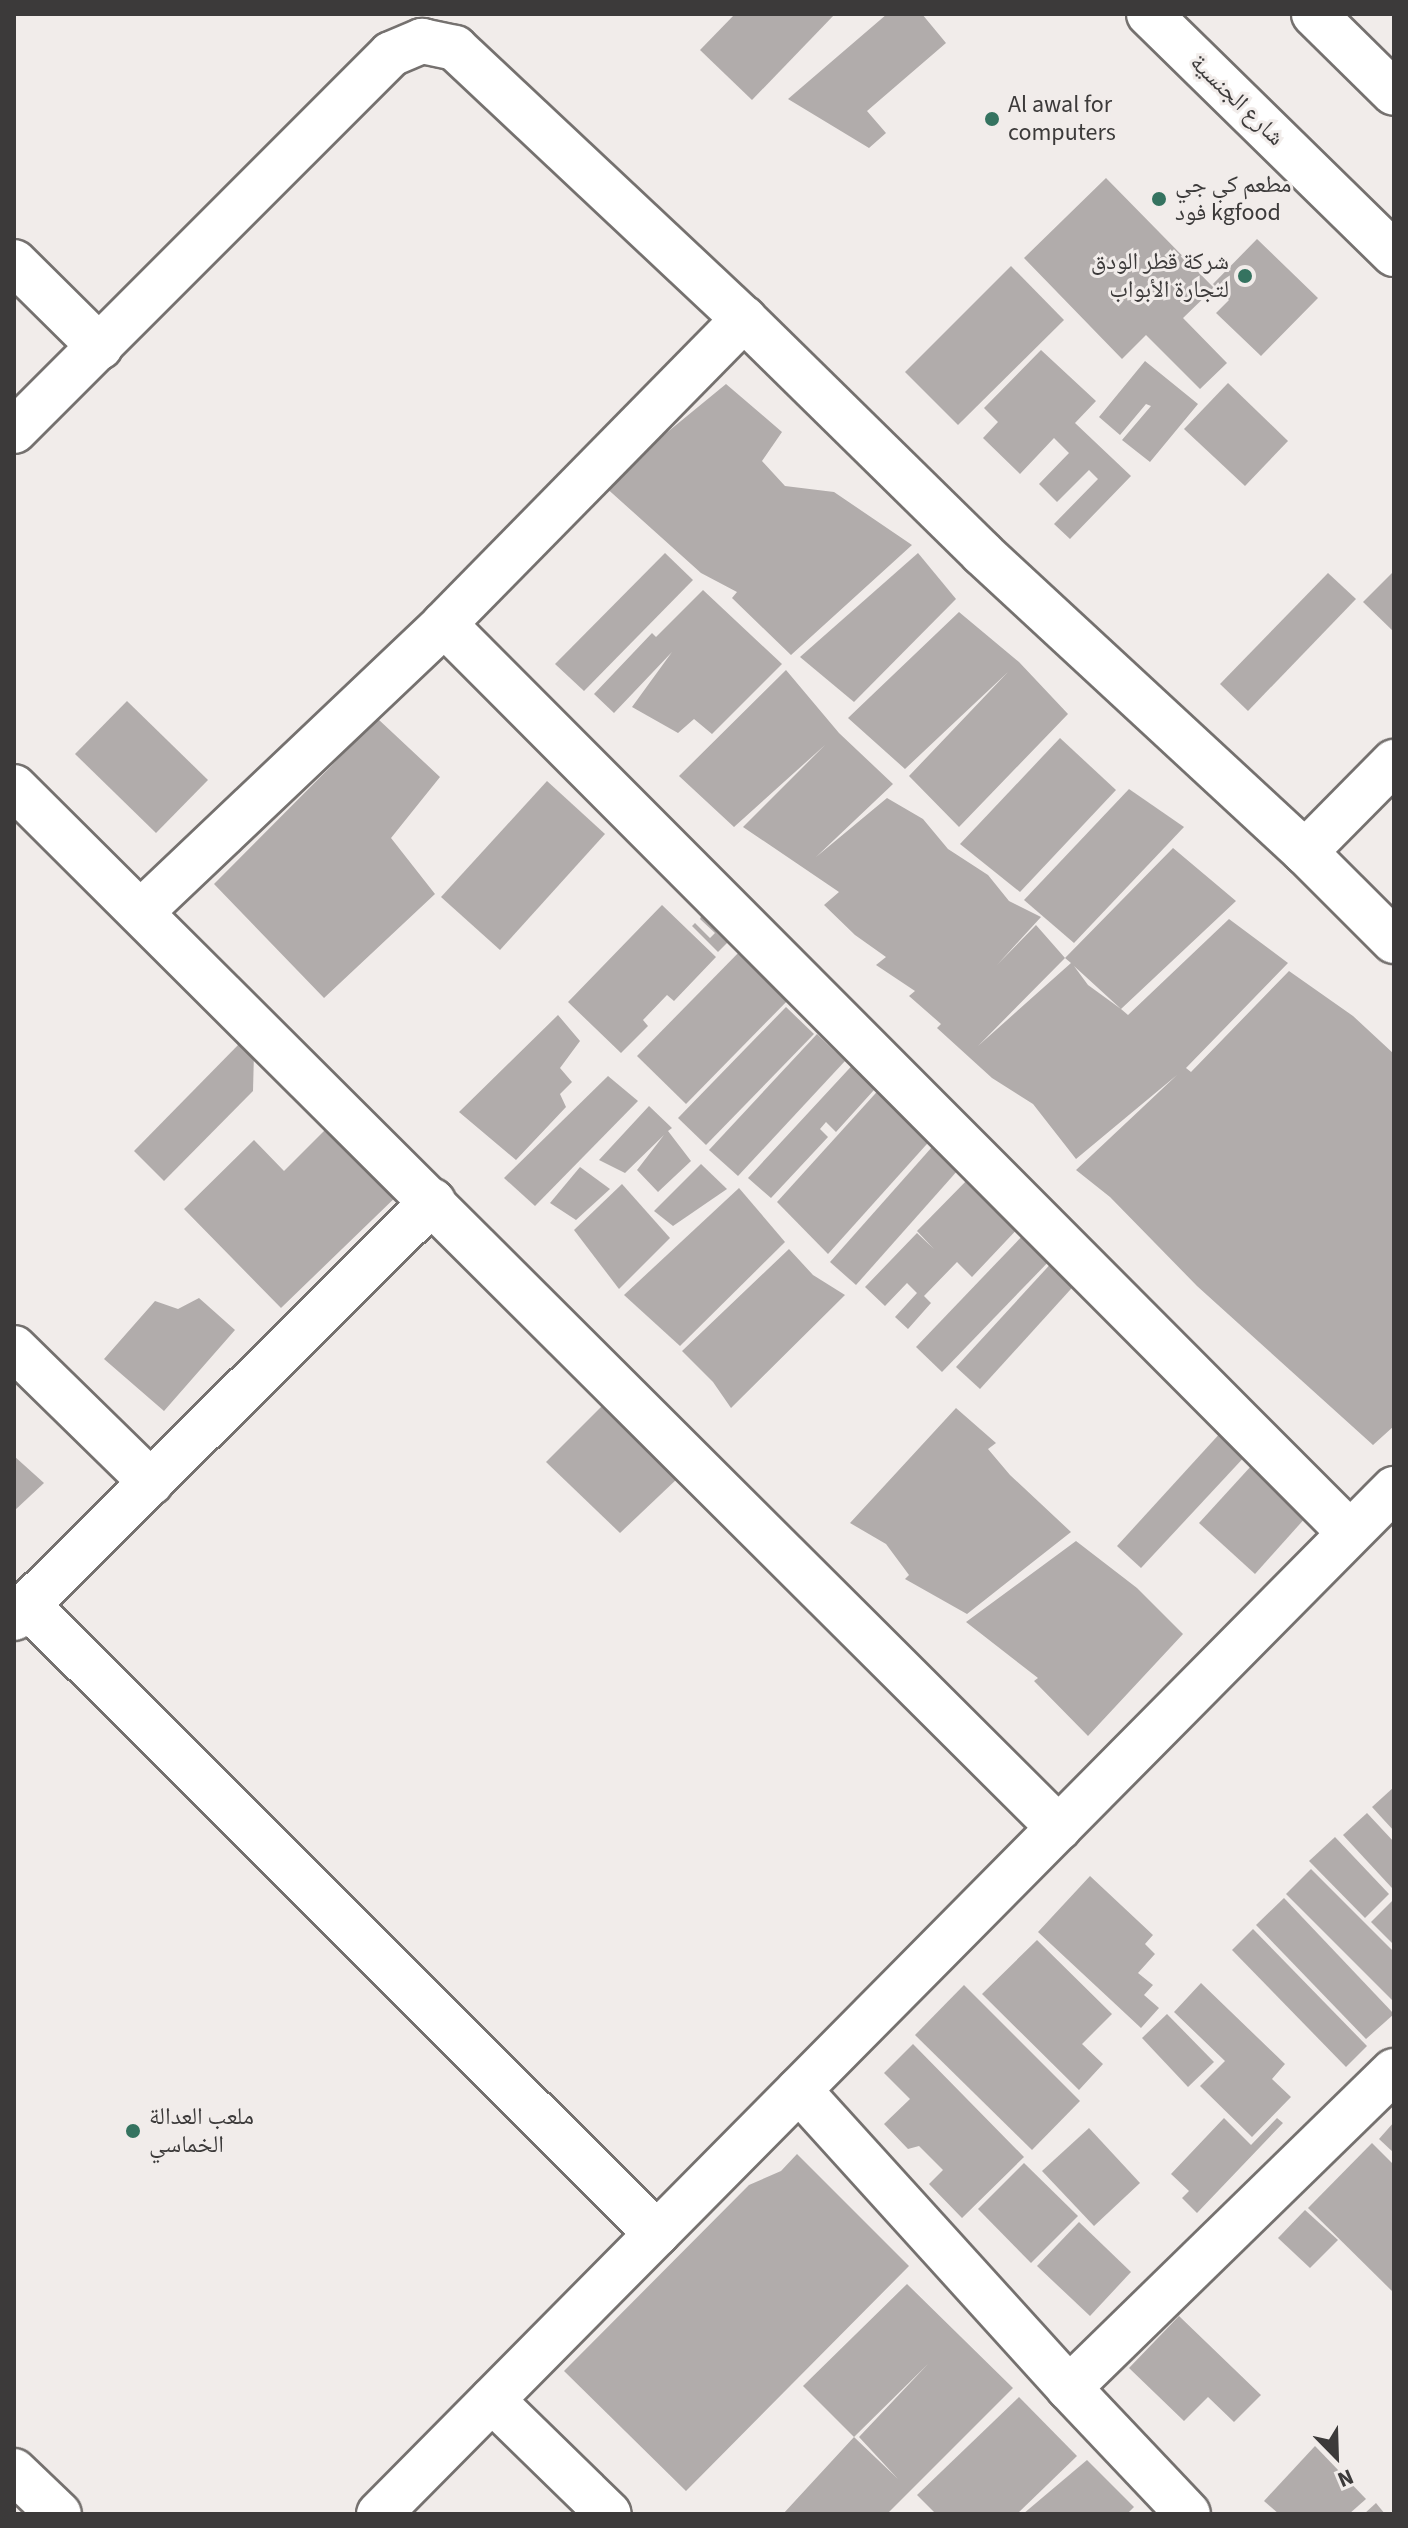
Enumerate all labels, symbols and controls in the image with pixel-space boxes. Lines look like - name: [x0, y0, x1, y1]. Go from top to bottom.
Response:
- street label: شارع الجنسية: [1184, 48, 1290, 152]
- place label: Al awal for computers: [1008, 91, 1116, 147]
- marker: Al awal for computers: [983, 110, 1001, 128]
- place label: مطعم کي جي فود kgfood: [1175, 171, 1291, 227]
- marker: مطعم کي جي فود kgfood: [1150, 190, 1168, 208]
- place label: شركة قطر الودق لتجارة الأبواب: [1091, 248, 1229, 304]
- marker: شركة قطر الودق لتجارة الأبواب: [1236, 267, 1254, 285]
- place label: ملعب العدالة الخماسي: [149, 2103, 254, 2159]
- marker: ملعب العدالة الخماسي: [124, 2122, 142, 2140]
- north arrow: [1296, 2416, 1376, 2496]
- text: N: [1332, 2461, 1358, 2496]

